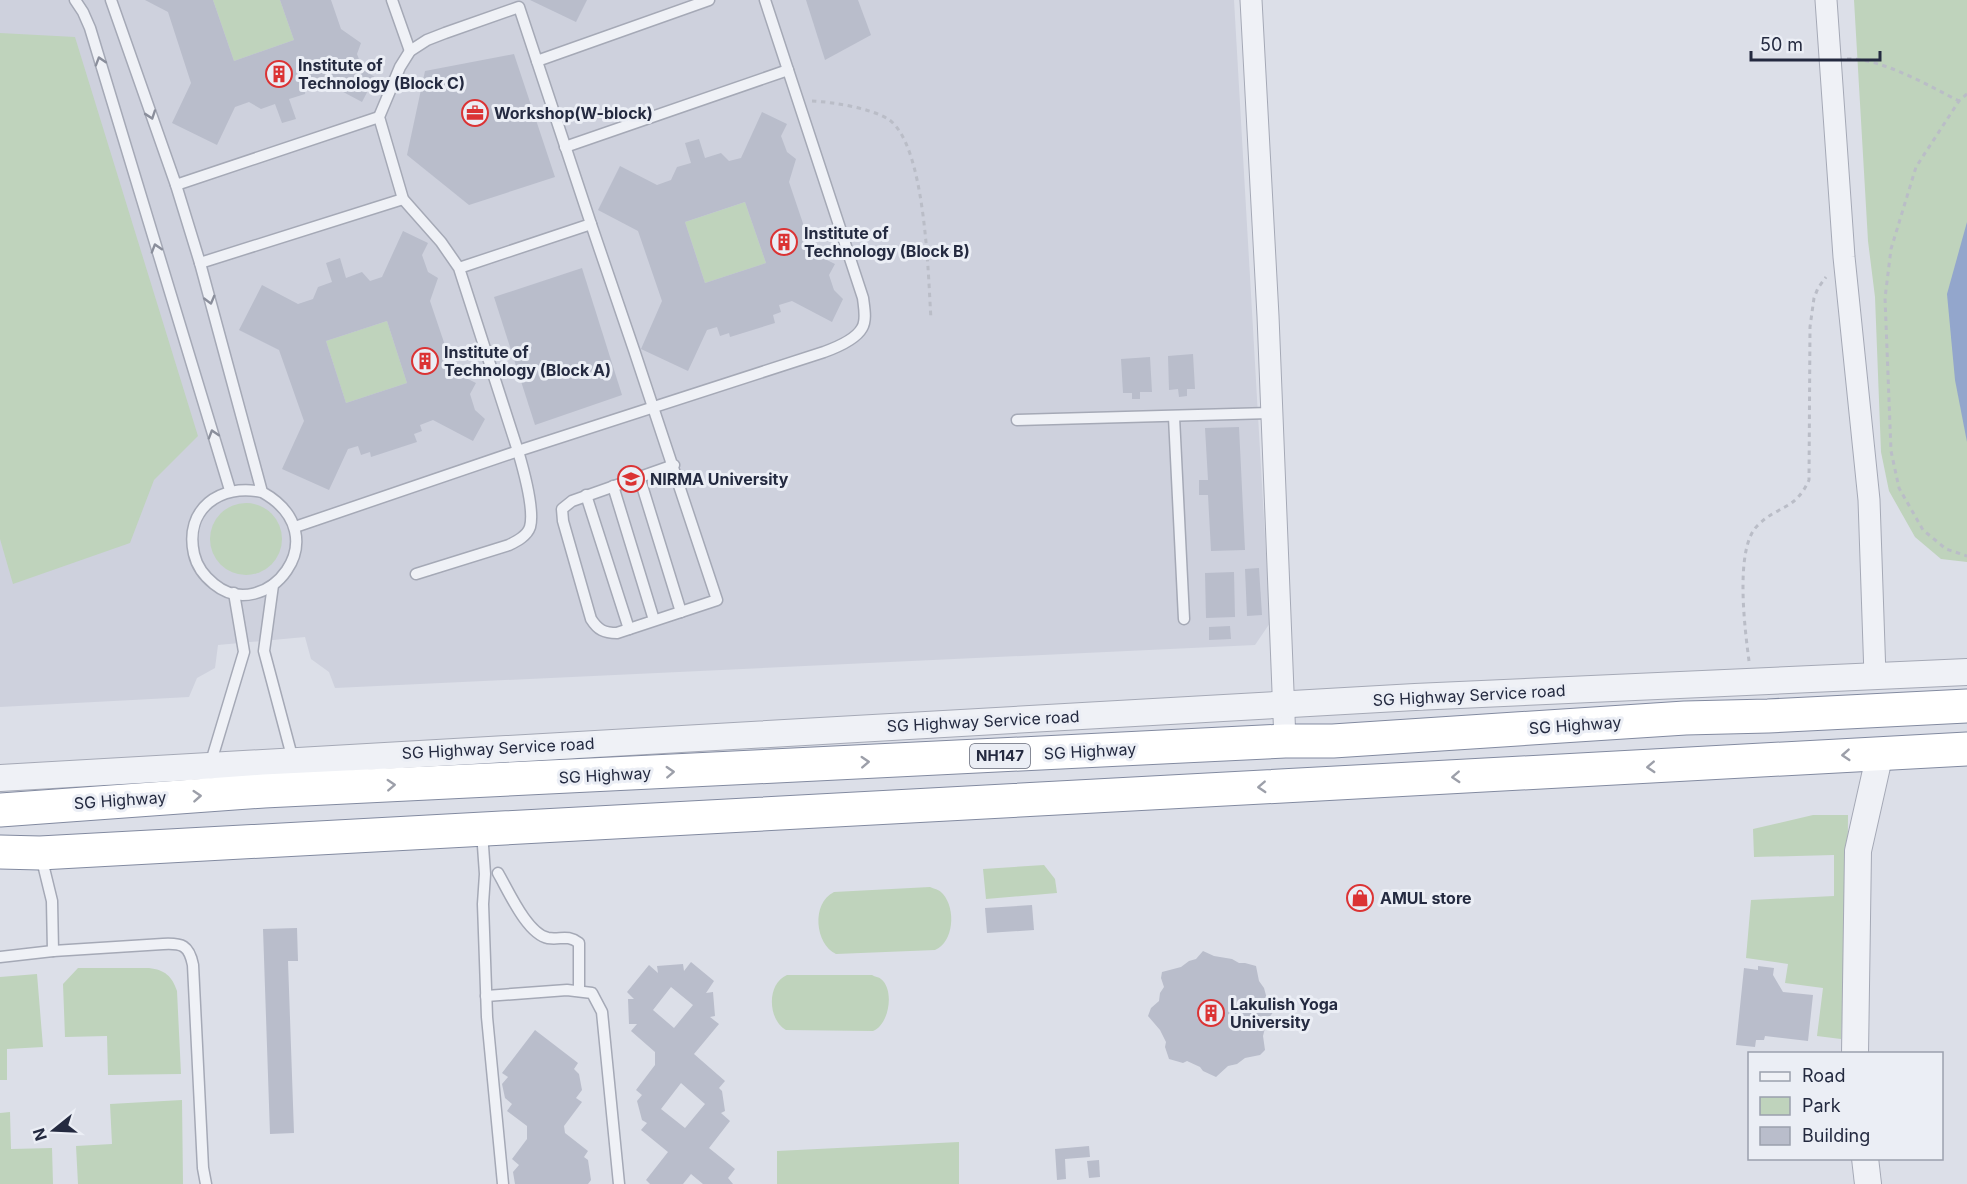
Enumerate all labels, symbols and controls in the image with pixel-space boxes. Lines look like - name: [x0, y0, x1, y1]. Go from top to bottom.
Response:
- scale bar: [1751, 24, 1880, 62]
- text: 50 m: [1760, 34, 1803, 55]
- place label: Institute of Technology (Block C): [298, 55, 465, 93]
- one-way arrow: [95, 56, 107, 67]
- building icon: Institute of Technology (Block C): [264, 59, 294, 89]
- office icon: Workshop(W-block): [460, 98, 490, 128]
- place label: Workshop(W-block): [494, 103, 653, 123]
- one-way arrow: [143, 109, 156, 120]
- place label: Institute of Technology (Block B): [804, 223, 970, 261]
- building icon: Institute of Technology (Block B): [769, 227, 799, 257]
- one-way arrow: [151, 243, 164, 254]
- one-way arrow: [203, 295, 215, 305]
- place label: Institute of Technology (Block A): [444, 342, 611, 380]
- building icon: Institute of Technology (Block A): [410, 346, 440, 376]
- one-way arrow: [208, 429, 220, 440]
- school or university icon: NIRMA University: [616, 464, 646, 494]
- place label: NIRMA University: [650, 469, 789, 489]
- street label: SG Highway Service road: [1372, 680, 1566, 710]
- street label: SG Highway Service road: [886, 706, 1080, 736]
- street label: SG Highway: [1528, 712, 1622, 738]
- street label: SG Highway Service road: [401, 733, 595, 763]
- street label: SG Highway: [1043, 739, 1137, 763]
- road number: NH147: [970, 744, 1030, 768]
- one-way arrow: [1841, 749, 1850, 762]
- one-way arrow: [860, 756, 869, 769]
- one-way arrow: [1646, 760, 1655, 773]
- street label: SG Highway: [558, 763, 652, 787]
- one-way arrow: [666, 765, 675, 778]
- one-way arrow: [1452, 771, 1461, 784]
- one-way arrow: [387, 779, 396, 792]
- one-way arrow: [1257, 781, 1266, 794]
- street label: SG Highway: [73, 787, 167, 813]
- one-way arrow: [192, 789, 201, 802]
- shop icon: AMUL store: [1345, 883, 1375, 913]
- place label: AMUL store: [1380, 888, 1472, 908]
- place label: Lakulish Yoga University: [1230, 994, 1338, 1032]
- building icon: Lakulish Yoga University: [1196, 998, 1226, 1028]
- legend: [1748, 1052, 1943, 1160]
- text: Road: [1802, 1065, 1845, 1086]
- text: Park: [1802, 1095, 1841, 1116]
- north arrow: [24, 1100, 84, 1160]
- text: Building: [1802, 1125, 1870, 1146]
- text: N: [28, 1126, 51, 1144]

